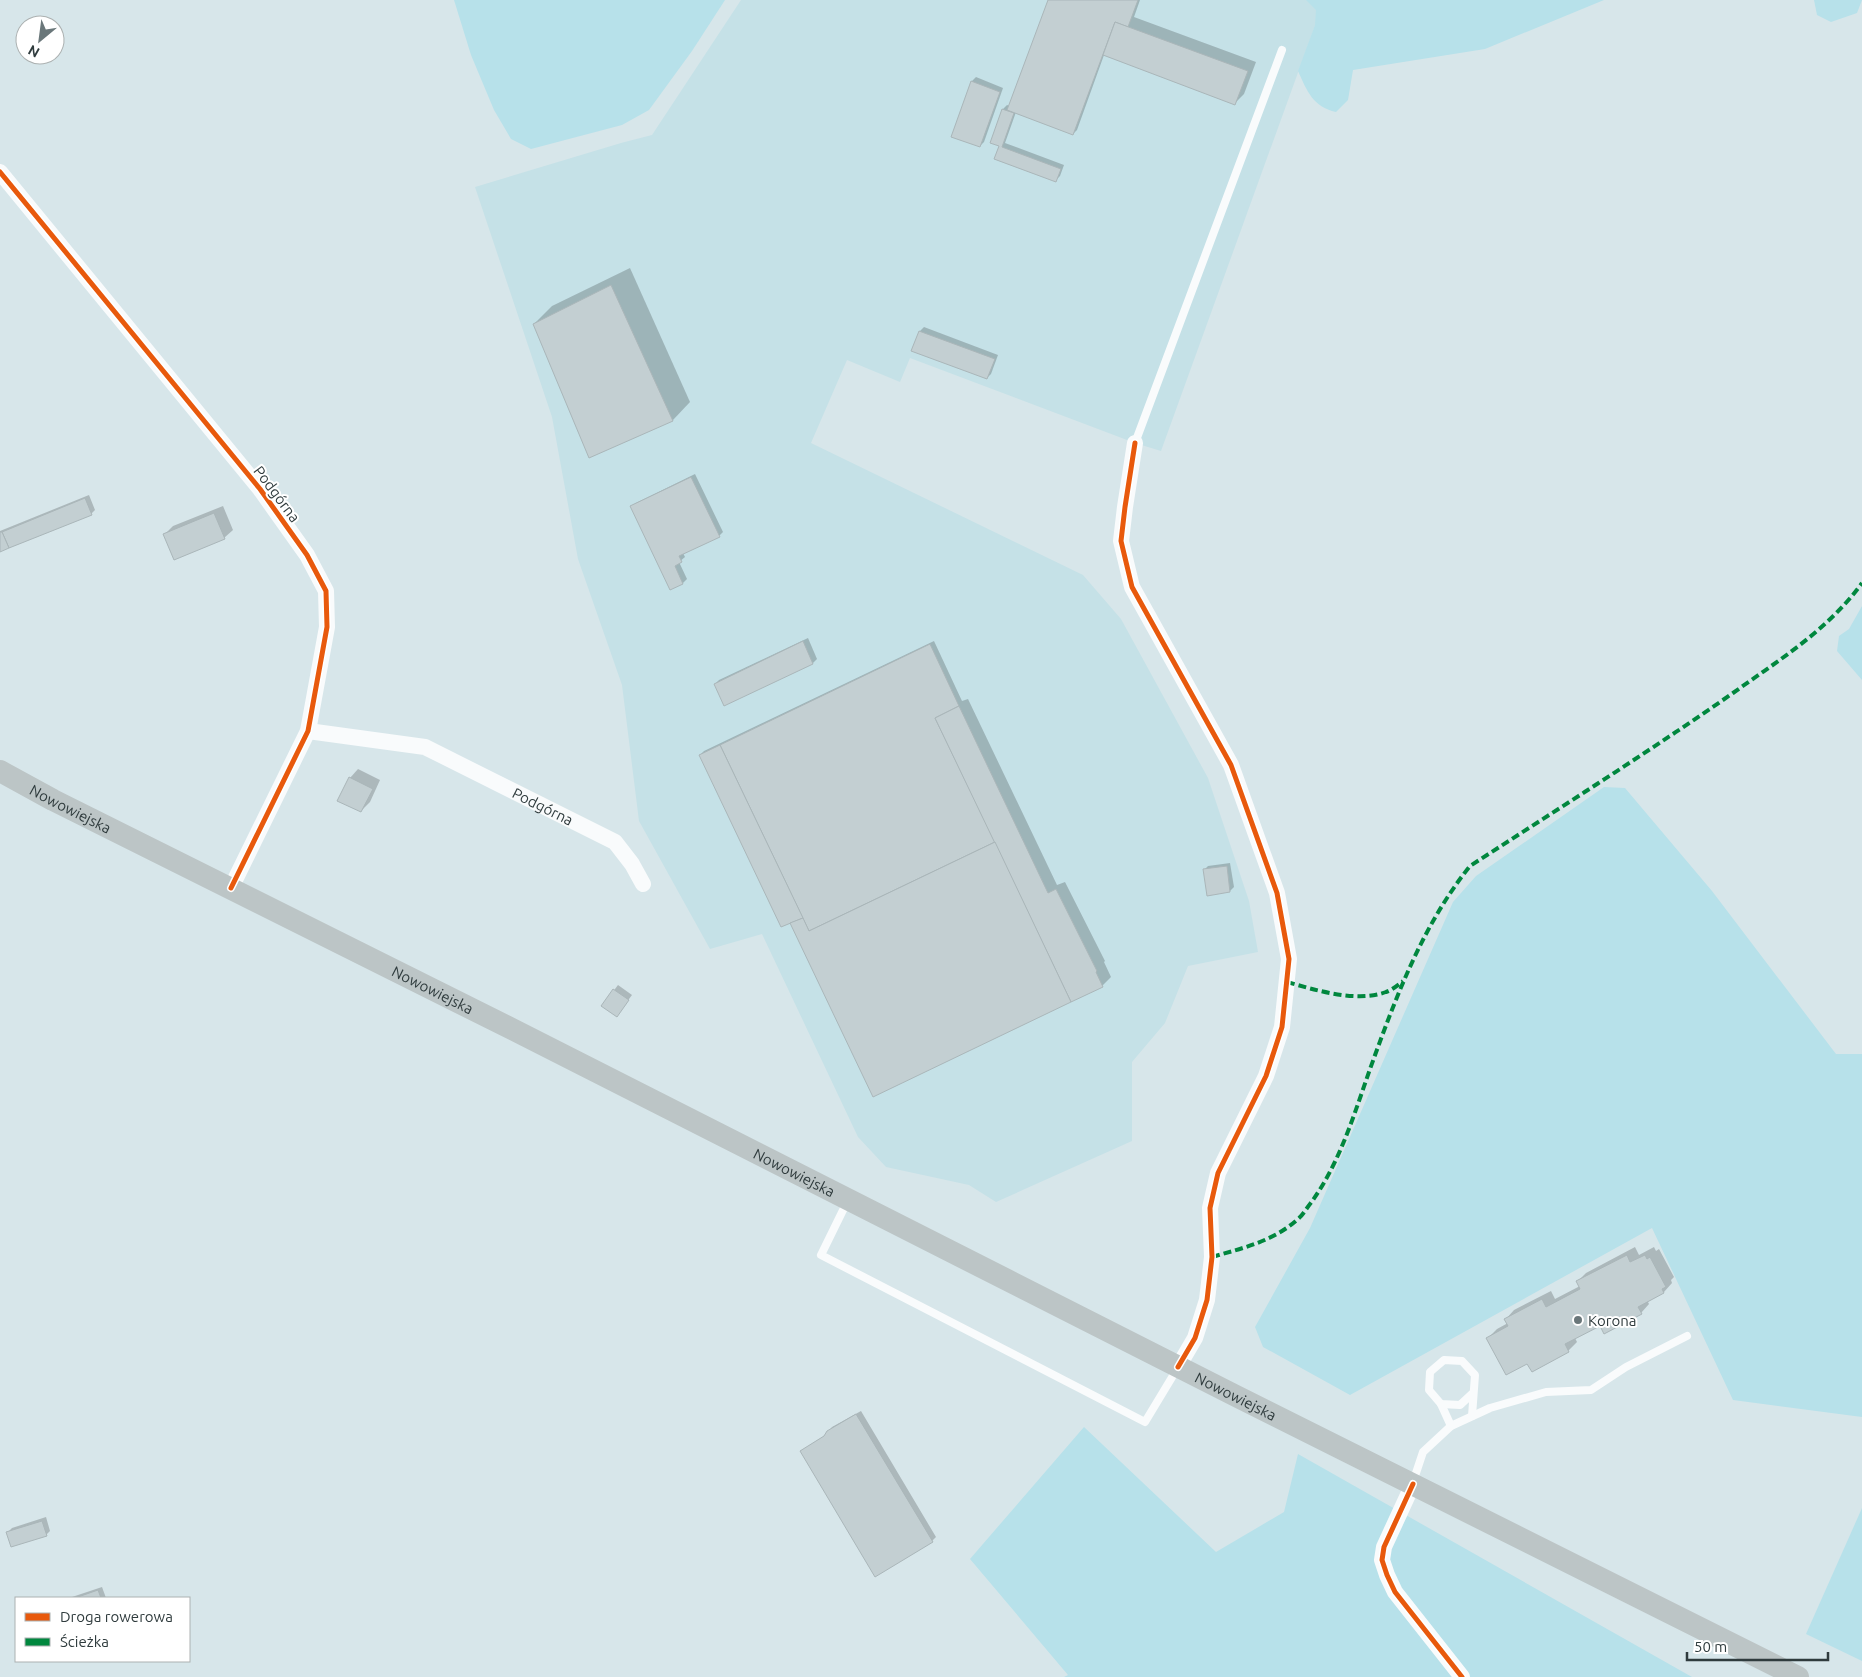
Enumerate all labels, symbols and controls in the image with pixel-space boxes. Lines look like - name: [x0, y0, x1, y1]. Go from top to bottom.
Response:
- north arrow: [15, 15, 65, 65]
- text: N: [25, 42, 42, 61]
- street label: Podgórna: [250, 463, 304, 525]
- street label: Nowowiejska: [27, 781, 114, 836]
- street label: Podgórna: [510, 784, 576, 828]
- street label: Nowowiejska: [389, 962, 477, 1017]
- street label: Nowowiejska: [751, 1144, 838, 1200]
- place label: Korona: [1588, 1312, 1636, 1329]
- marker: Korona: [1572, 1314, 1584, 1326]
- street label: Nowowiejska: [1192, 1368, 1280, 1423]
- legend: [15, 1597, 190, 1662]
- text: Droga rowerowa: [60, 1608, 173, 1625]
- scale bar: [1687, 1630, 1828, 1662]
- text: Ścieżka: [60, 1633, 109, 1650]
- text: 50 m: [1694, 1638, 1727, 1655]

